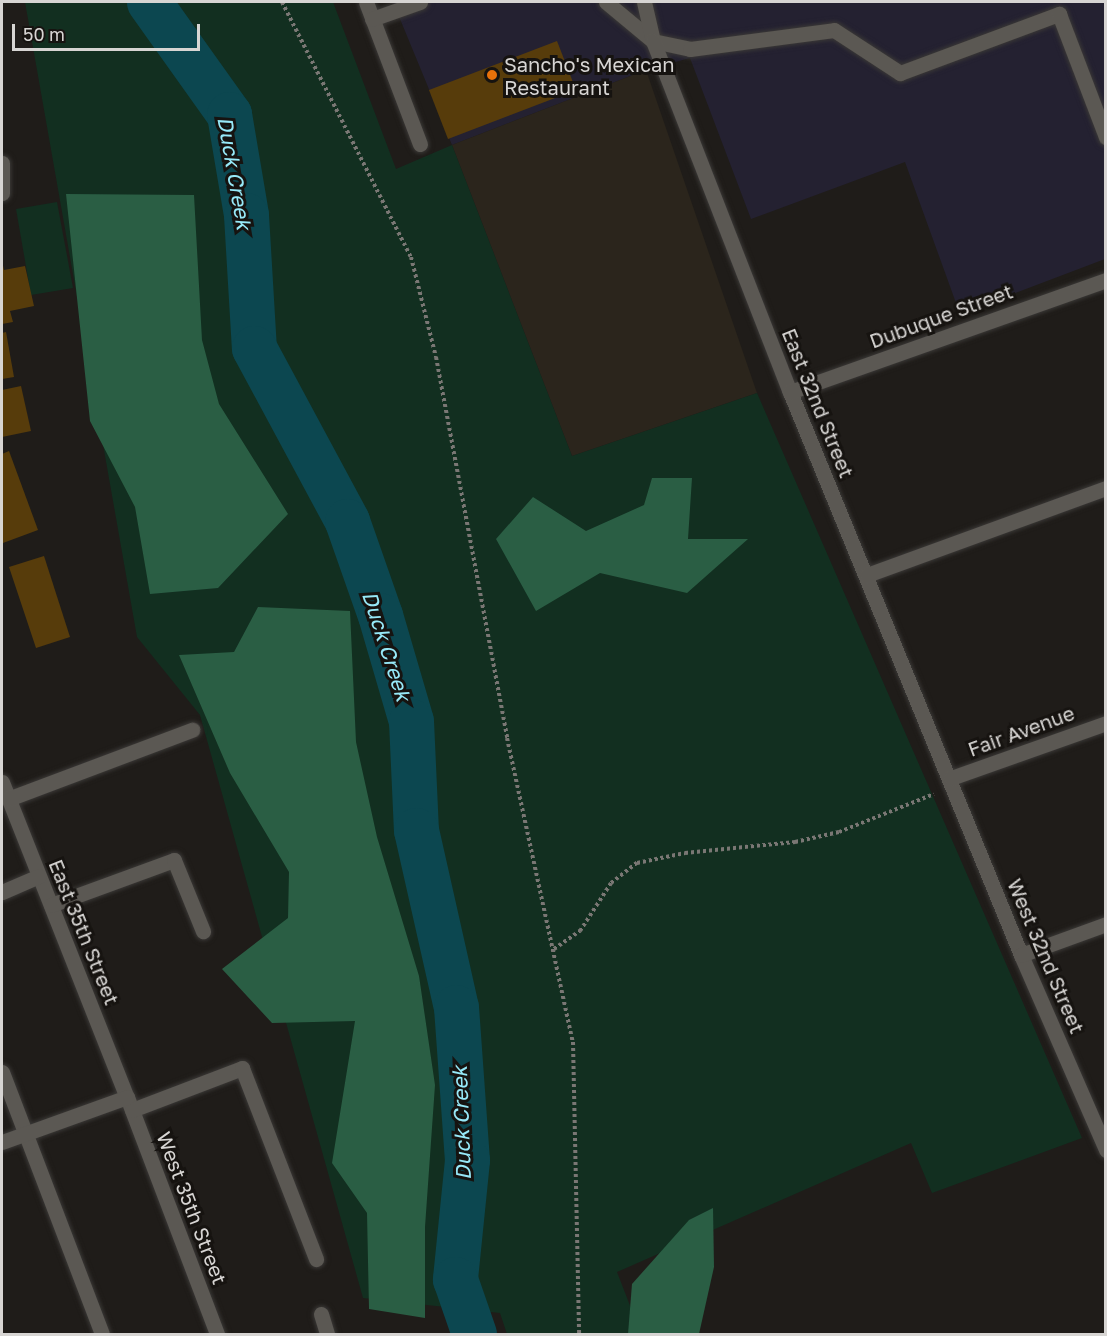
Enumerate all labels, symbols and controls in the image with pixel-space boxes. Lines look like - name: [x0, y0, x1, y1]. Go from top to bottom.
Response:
- scale bar: [15, 12, 202, 50]
- text: 50 m: [23, 23, 65, 45]
- place label: Sancho's Mexican Restaurant: [504, 52, 675, 99]
- marker: Sancho's Mexican Restaurant: [485, 68, 499, 82]
- water label: Duck Creek: [213, 114, 257, 232]
- street label: Dubuque Street: [866, 279, 1016, 353]
- street label: East 32nd Street: [777, 325, 859, 481]
- water label: Duck Creek: [357, 588, 417, 704]
- street label: Fair Avenue: [964, 701, 1078, 761]
- street label: East 35th Street: [44, 856, 124, 1008]
- street label: West 32nd Street: [1003, 875, 1089, 1037]
- water label: Duck Creek: [446, 1065, 476, 1181]
- street label: West 35th Street: [152, 1128, 232, 1288]

